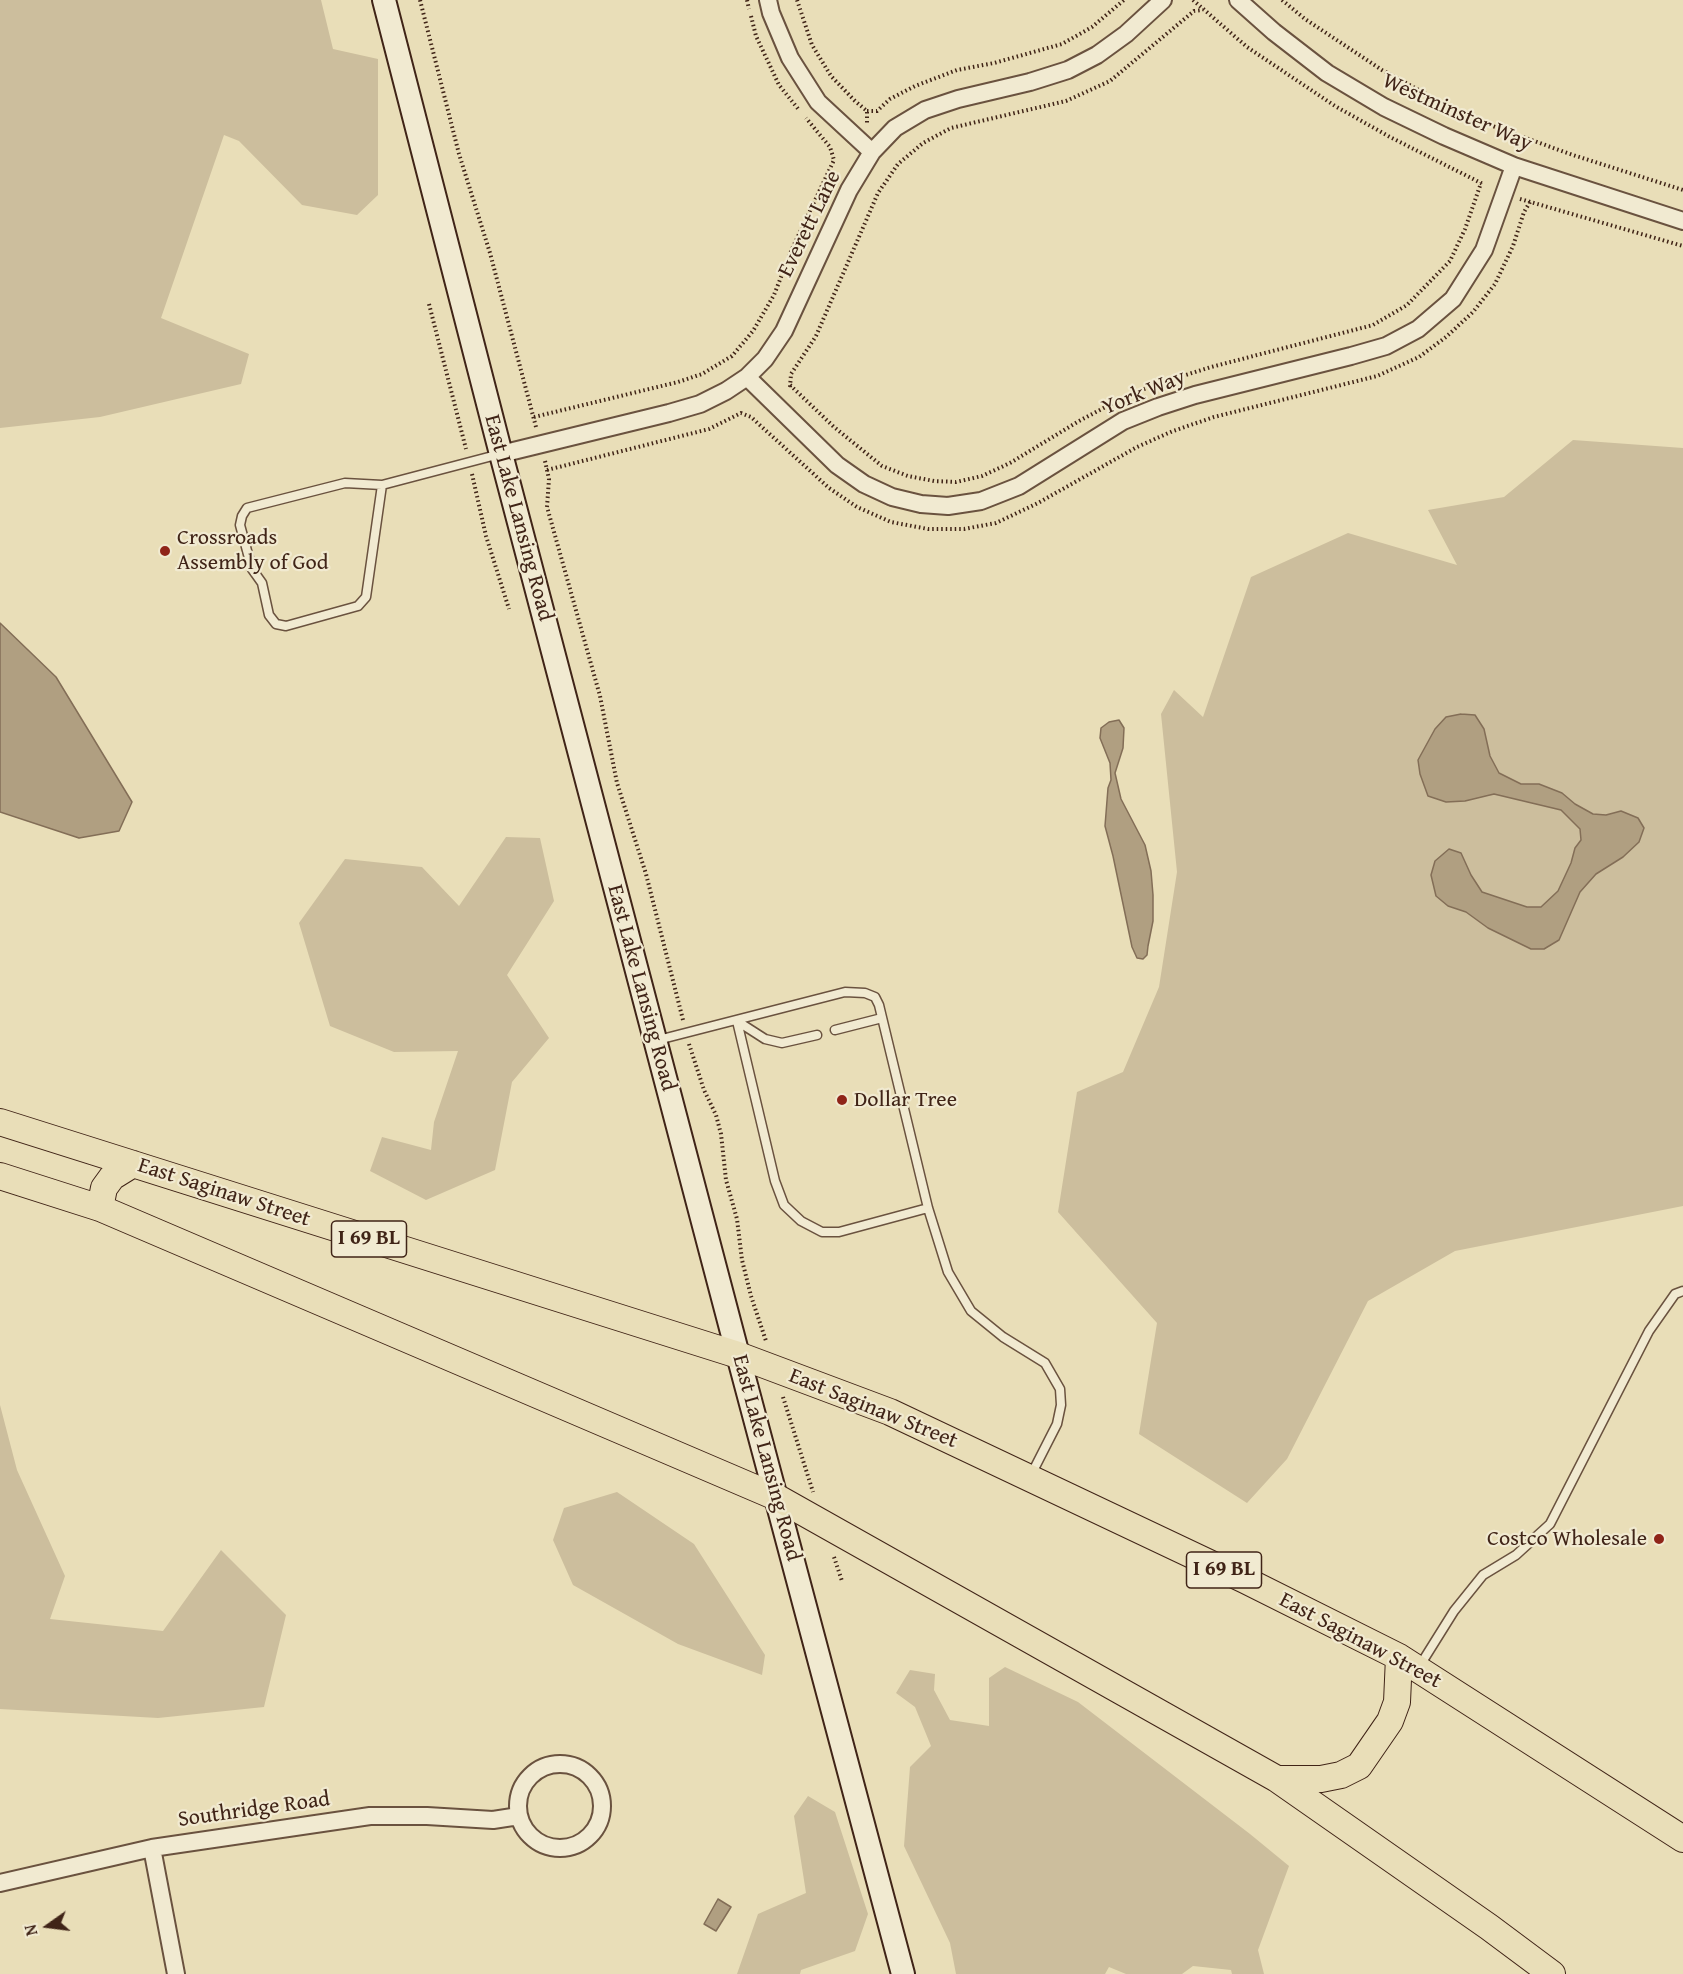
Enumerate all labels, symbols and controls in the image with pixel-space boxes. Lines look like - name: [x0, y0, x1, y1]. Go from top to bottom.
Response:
- street label: Westminster Way: [1378, 68, 1536, 158]
- street label: Everett Lane: [773, 166, 847, 282]
- street label: York Way: [1099, 364, 1189, 422]
- street label: East Lake Lansing Road: [478, 412, 558, 624]
- place label: Crossroads Assembly of God: [177, 525, 329, 576]
- marker: Crossroads Assembly of God: [158, 544, 172, 558]
- street label: East Lake Lansing Road: [601, 882, 681, 1094]
- place label: Dollar Tree: [854, 1087, 957, 1113]
- marker: Dollar Tree: [835, 1093, 849, 1107]
- street label: East Saginaw Street: [134, 1153, 314, 1233]
- road number: I 69 BL: [332, 1221, 406, 1257]
- street label: East Lake Lansing Road: [726, 1352, 806, 1564]
- street label: East Saginaw Street: [785, 1363, 961, 1455]
- place label: Costco Wholesale: [1487, 1526, 1647, 1552]
- marker: Costco Wholesale: [1652, 1532, 1666, 1546]
- road number: I 69 BL: [1186, 1552, 1262, 1588]
- street label: East Saginaw Street: [1274, 1587, 1446, 1695]
- street label: Southridge Road: [176, 1786, 332, 1834]
- north arrow: [18, 1896, 78, 1956]
- text: N: [18, 1922, 43, 1938]

